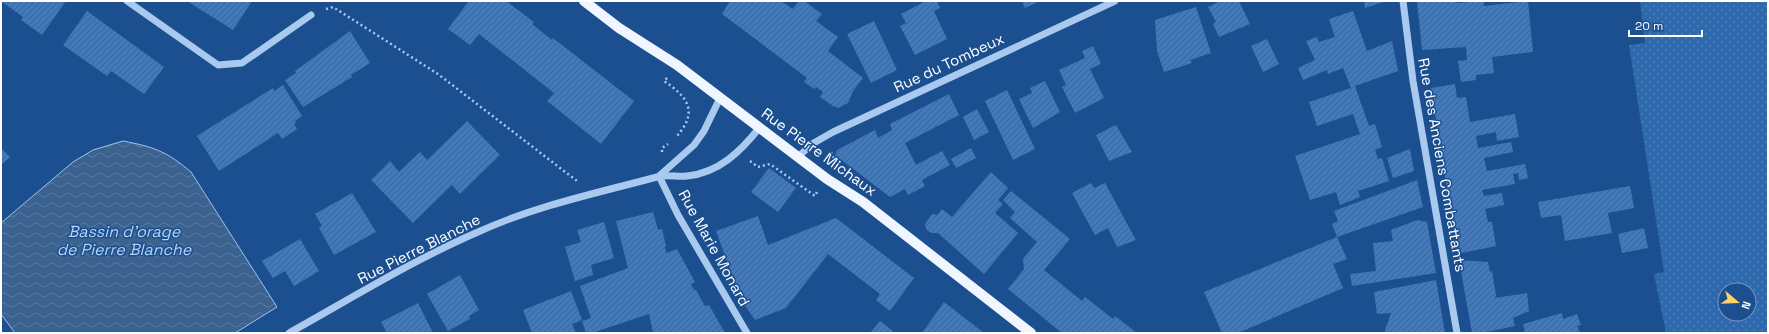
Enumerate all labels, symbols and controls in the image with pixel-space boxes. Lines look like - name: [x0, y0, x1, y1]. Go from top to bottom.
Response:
- scale bar: [1629, 12, 1702, 38]
- text: 20 m: [1635, 18, 1663, 34]
- street label: Rue du Tombeux: [890, 29, 1007, 96]
- street label: Rue des Anciens Combattants: [1414, 56, 1471, 273]
- street label: Rue Pierre Michaux: [758, 103, 881, 200]
- street label: Rue Marie Monard: [675, 186, 754, 309]
- street label: Rue Pierre Blanche: [354, 209, 483, 288]
- water label: Bassin d'orage de Pierre Blanche: [57, 221, 192, 260]
- north arrow: [1717, 282, 1757, 322]
- text: N: [1739, 299, 1754, 311]

